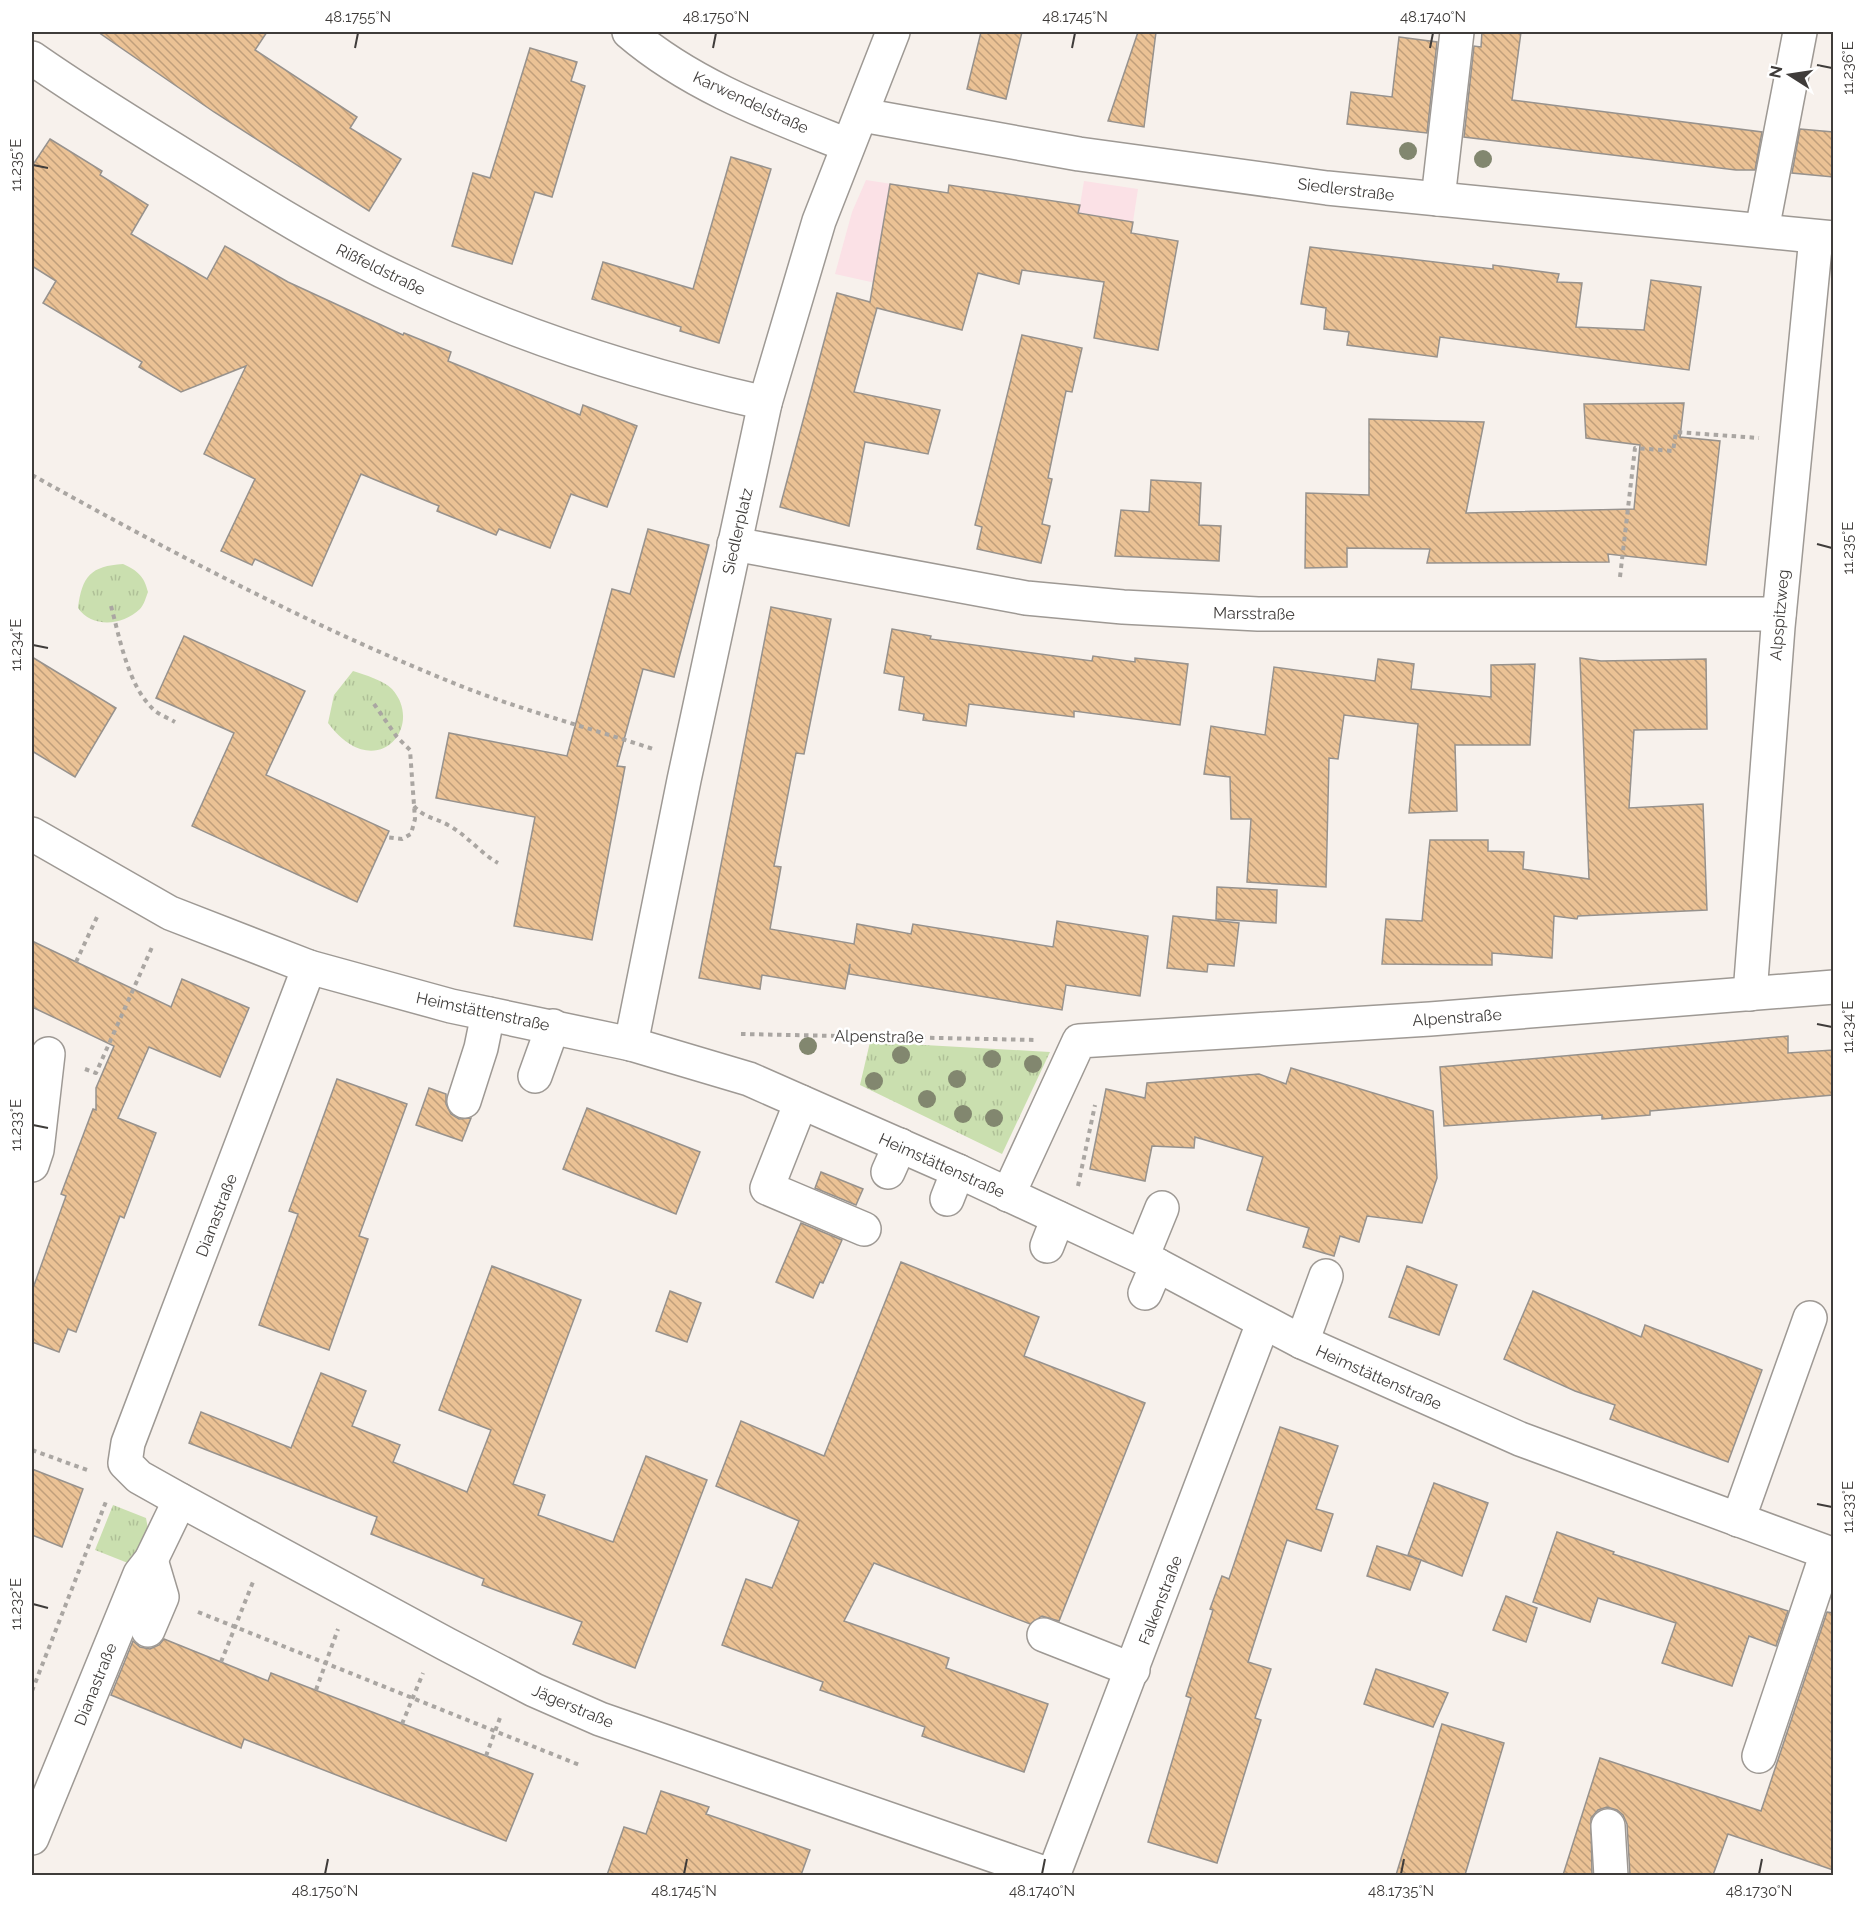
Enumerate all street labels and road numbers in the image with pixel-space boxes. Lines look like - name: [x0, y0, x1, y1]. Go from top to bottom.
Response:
- street label: Karwendelstraße: [690, 67, 812, 138]
- street label: Siedlerstraße: [1296, 174, 1395, 205]
- street label: Rißfeldstraße: [333, 240, 428, 299]
- street label: Siedlerplatz: [718, 486, 757, 576]
- street label: Alpspitzweg: [1766, 569, 1793, 661]
- street label: Marsstraße: [1213, 603, 1295, 624]
- street label: Heimstättenstraße: [414, 988, 551, 1035]
- street label: Alpenstraße: [1412, 1005, 1502, 1030]
- street label: Alpenstraße: [834, 1026, 924, 1047]
- street label: Heimstättenstraße: [876, 1129, 1008, 1202]
- street label: Dianastraße: [192, 1171, 241, 1259]
- street label: Heimstättenstraße: [1313, 1341, 1445, 1414]
- street label: Falkenstraße: [1135, 1553, 1186, 1647]
- street label: Dianastraße: [70, 1640, 121, 1728]
- street label: Jägerstraße: [529, 1681, 616, 1732]

